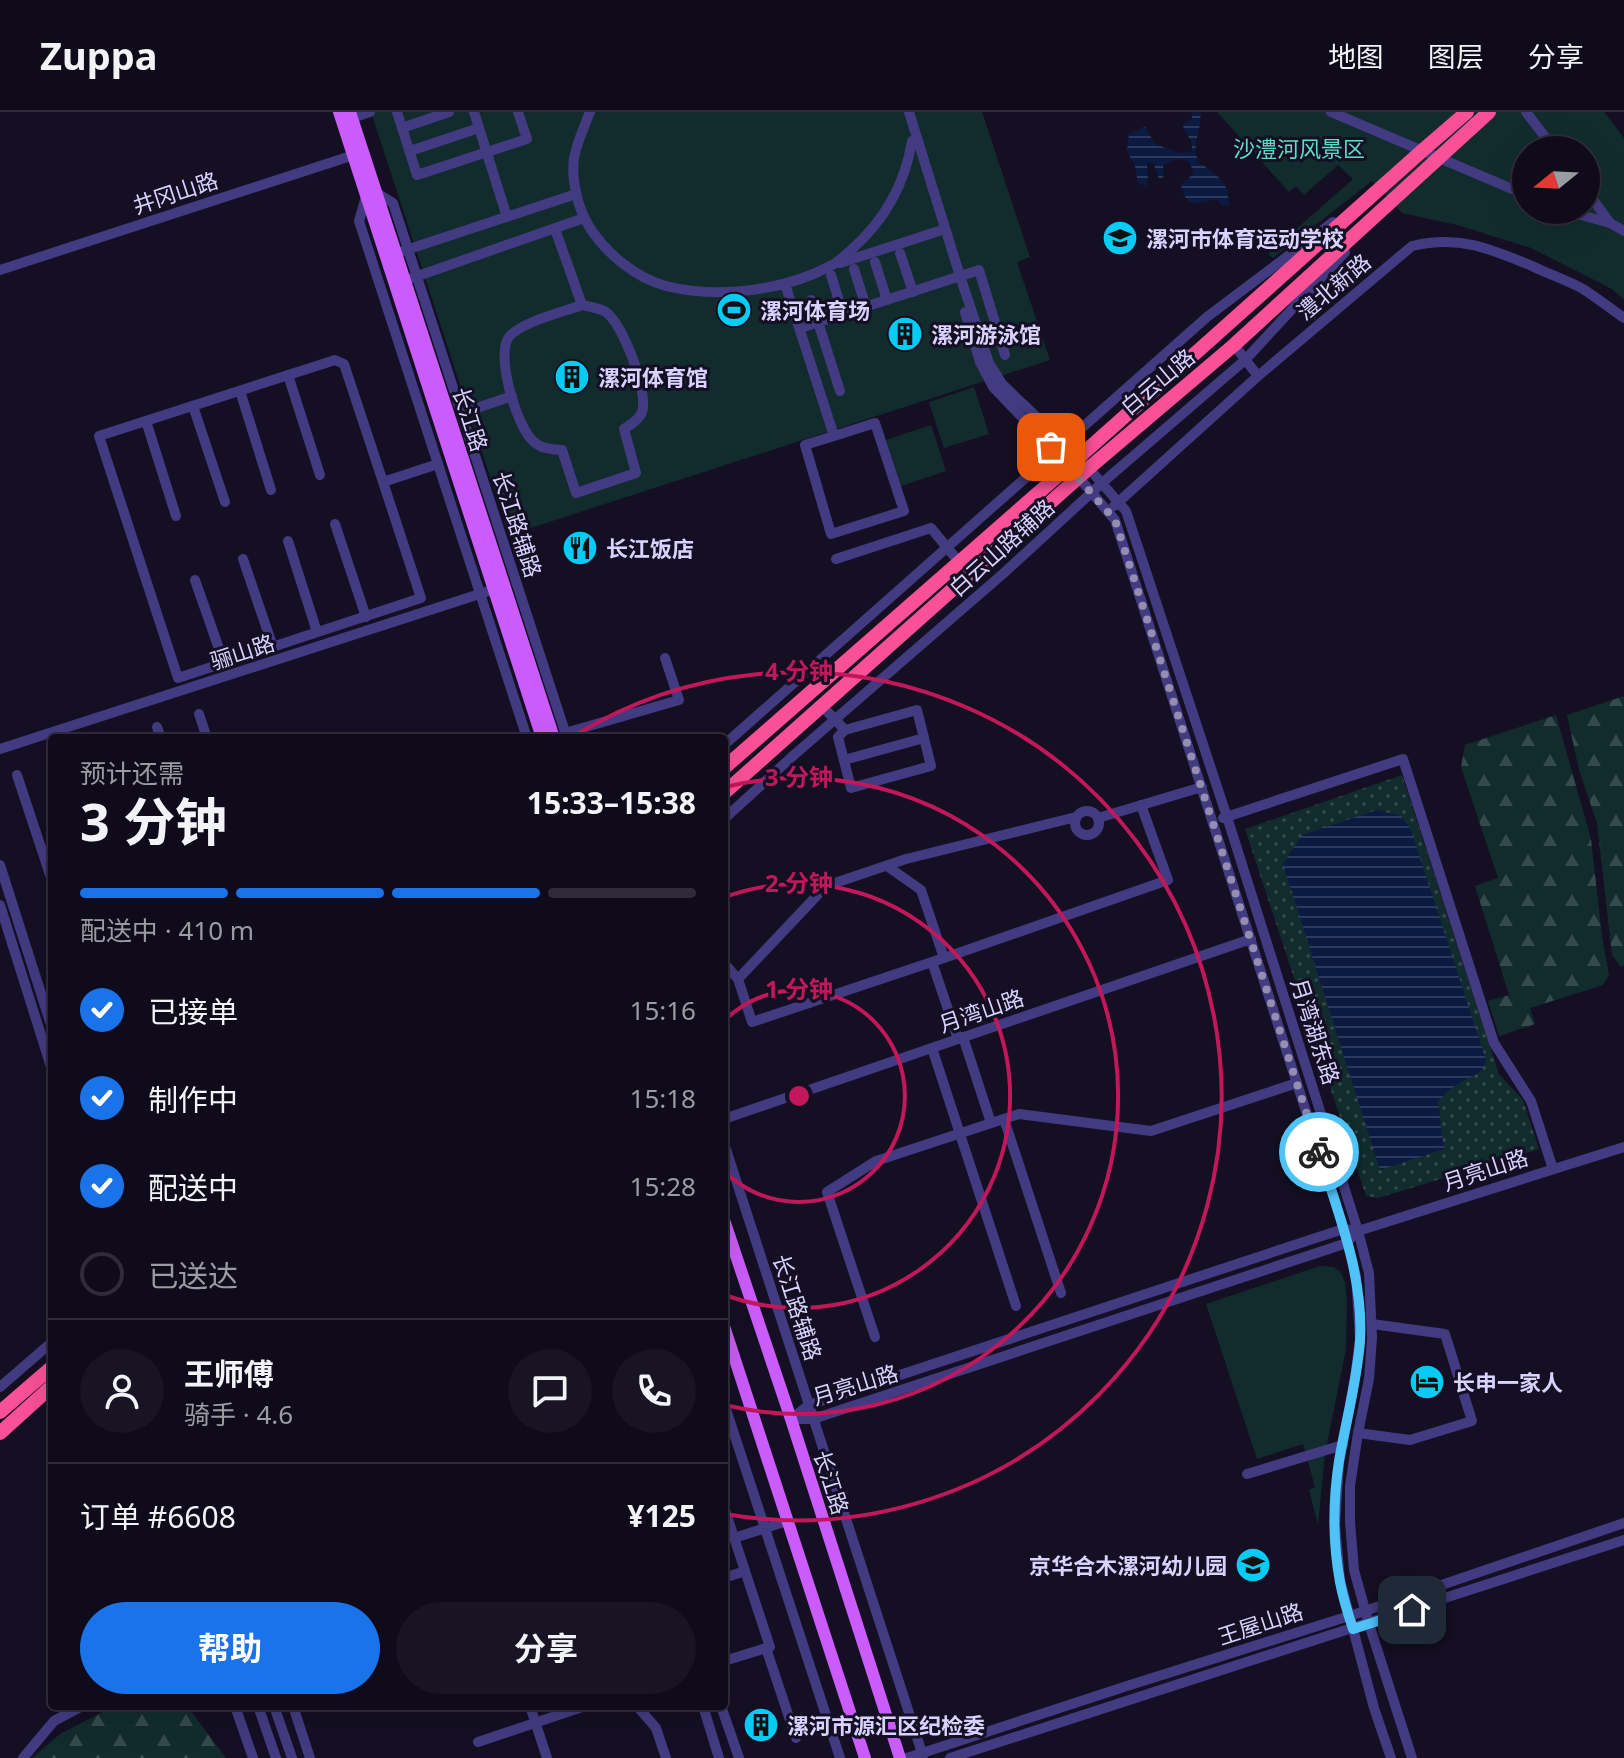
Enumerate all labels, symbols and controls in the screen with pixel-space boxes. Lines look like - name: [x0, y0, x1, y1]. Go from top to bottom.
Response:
- text: Zuppa: [40, 29, 158, 81]
- text: 地图: [1328, 37, 1384, 75]
- text: 图层: [1428, 37, 1484, 75]
- text: 分享: [1528, 37, 1584, 75]
- park label: 沙澧河风景区: [1233, 133, 1365, 163]
- north arrow: [1512, 136, 1600, 224]
- map controls: [1512, 136, 1600, 224]
- street label: 井冈山路: [129, 164, 221, 220]
- school or university icon: 漯河市体育运动学校: [1101, 219, 1139, 257]
- place label: 漯河市体育运动学校: [1146, 223, 1344, 253]
- street label: 澧北新路: [1290, 246, 1376, 326]
- sports icon: 漯河体育场: [715, 291, 753, 329]
- place label: 漯河体育场: [760, 295, 870, 325]
- building icon: 漯河游泳馆: [886, 315, 924, 353]
- place label: 漯河游泳馆: [931, 319, 1041, 349]
- street label: 白云山路: [1114, 341, 1200, 421]
- building icon: 漯河体育馆: [553, 358, 591, 396]
- place label: 漯河体育馆: [598, 362, 708, 392]
- street label: 长江路: [447, 383, 495, 455]
- pin: [1017, 413, 1085, 481]
- icon: bag: [1029, 425, 1073, 469]
- street label: 长江路辅路: [487, 467, 549, 581]
- street label: 白云山路辅路: [942, 492, 1060, 602]
- restaurant icon: 长江饭店: [561, 529, 599, 567]
- place label: 长江饭店: [606, 533, 694, 563]
- street label: 骊山路: [206, 627, 278, 675]
- text: 4 分钟: [765, 654, 833, 687]
- text: 预计还需: [80, 755, 184, 791]
- text: 3 分钟: [765, 760, 833, 793]
- text: 15:33–15:38: [527, 782, 696, 823]
- text: 3 分钟: [80, 785, 227, 856]
- text: 2 分钟: [765, 866, 833, 899]
- text: 配送中 · 410 m: [80, 912, 254, 948]
- text: 1 分钟: [765, 972, 833, 1005]
- street label: 月湾湖东路: [1285, 974, 1347, 1088]
- street label: 月湾山路: [935, 981, 1027, 1039]
- icon: check: [80, 988, 124, 1032]
- text: 已接单: [148, 991, 238, 1032]
- text: 15:16: [630, 992, 696, 1028]
- icon: check: [80, 1076, 124, 1120]
- text: 制作中: [148, 1079, 238, 1120]
- text: 15:18: [630, 1080, 696, 1116]
- centre of rings: [785, 1082, 813, 1110]
- courier: [1279, 1112, 1359, 1192]
- icon: bike: [1297, 1130, 1341, 1174]
- street label: 月亮山路: [1439, 1141, 1531, 1197]
- icon: check: [80, 1164, 124, 1208]
- text: 配送中: [148, 1167, 238, 1208]
- text: 15:28: [630, 1168, 696, 1204]
- street label: 长江路辅路: [767, 1250, 829, 1364]
- text: 已送达: [148, 1255, 238, 1296]
- button: person: [80, 1349, 164, 1433]
- button: chat: [508, 1349, 592, 1433]
- button: phone: [612, 1349, 696, 1433]
- text: 王师傅: [184, 1353, 274, 1394]
- street label: 月亮山路: [809, 1357, 901, 1411]
- hotel icon: 长申一家人: [1408, 1363, 1446, 1401]
- place label: 长申一家人: [1453, 1367, 1563, 1397]
- text: 骑手 · 4.6: [184, 1396, 293, 1432]
- street label: 长江路: [808, 1446, 856, 1518]
- text: ¥125: [627, 1495, 696, 1536]
- text: 订单 #6608: [80, 1496, 236, 1537]
- school or university icon: 京华合木漯河幼儿园: [1234, 1546, 1272, 1584]
- place label: 京华合木漯河幼儿园: [1029, 1550, 1227, 1580]
- pin: [1378, 1576, 1446, 1644]
- icon: home: [1390, 1588, 1434, 1632]
- street label: 王屋山路: [1214, 1595, 1306, 1651]
- button: 帮助: [80, 1602, 380, 1694]
- button: 分享: [396, 1602, 696, 1694]
- building icon: 漯河市源汇区纪检委: [742, 1706, 780, 1744]
- place label: 漯河市源汇区纪检委: [787, 1710, 985, 1740]

